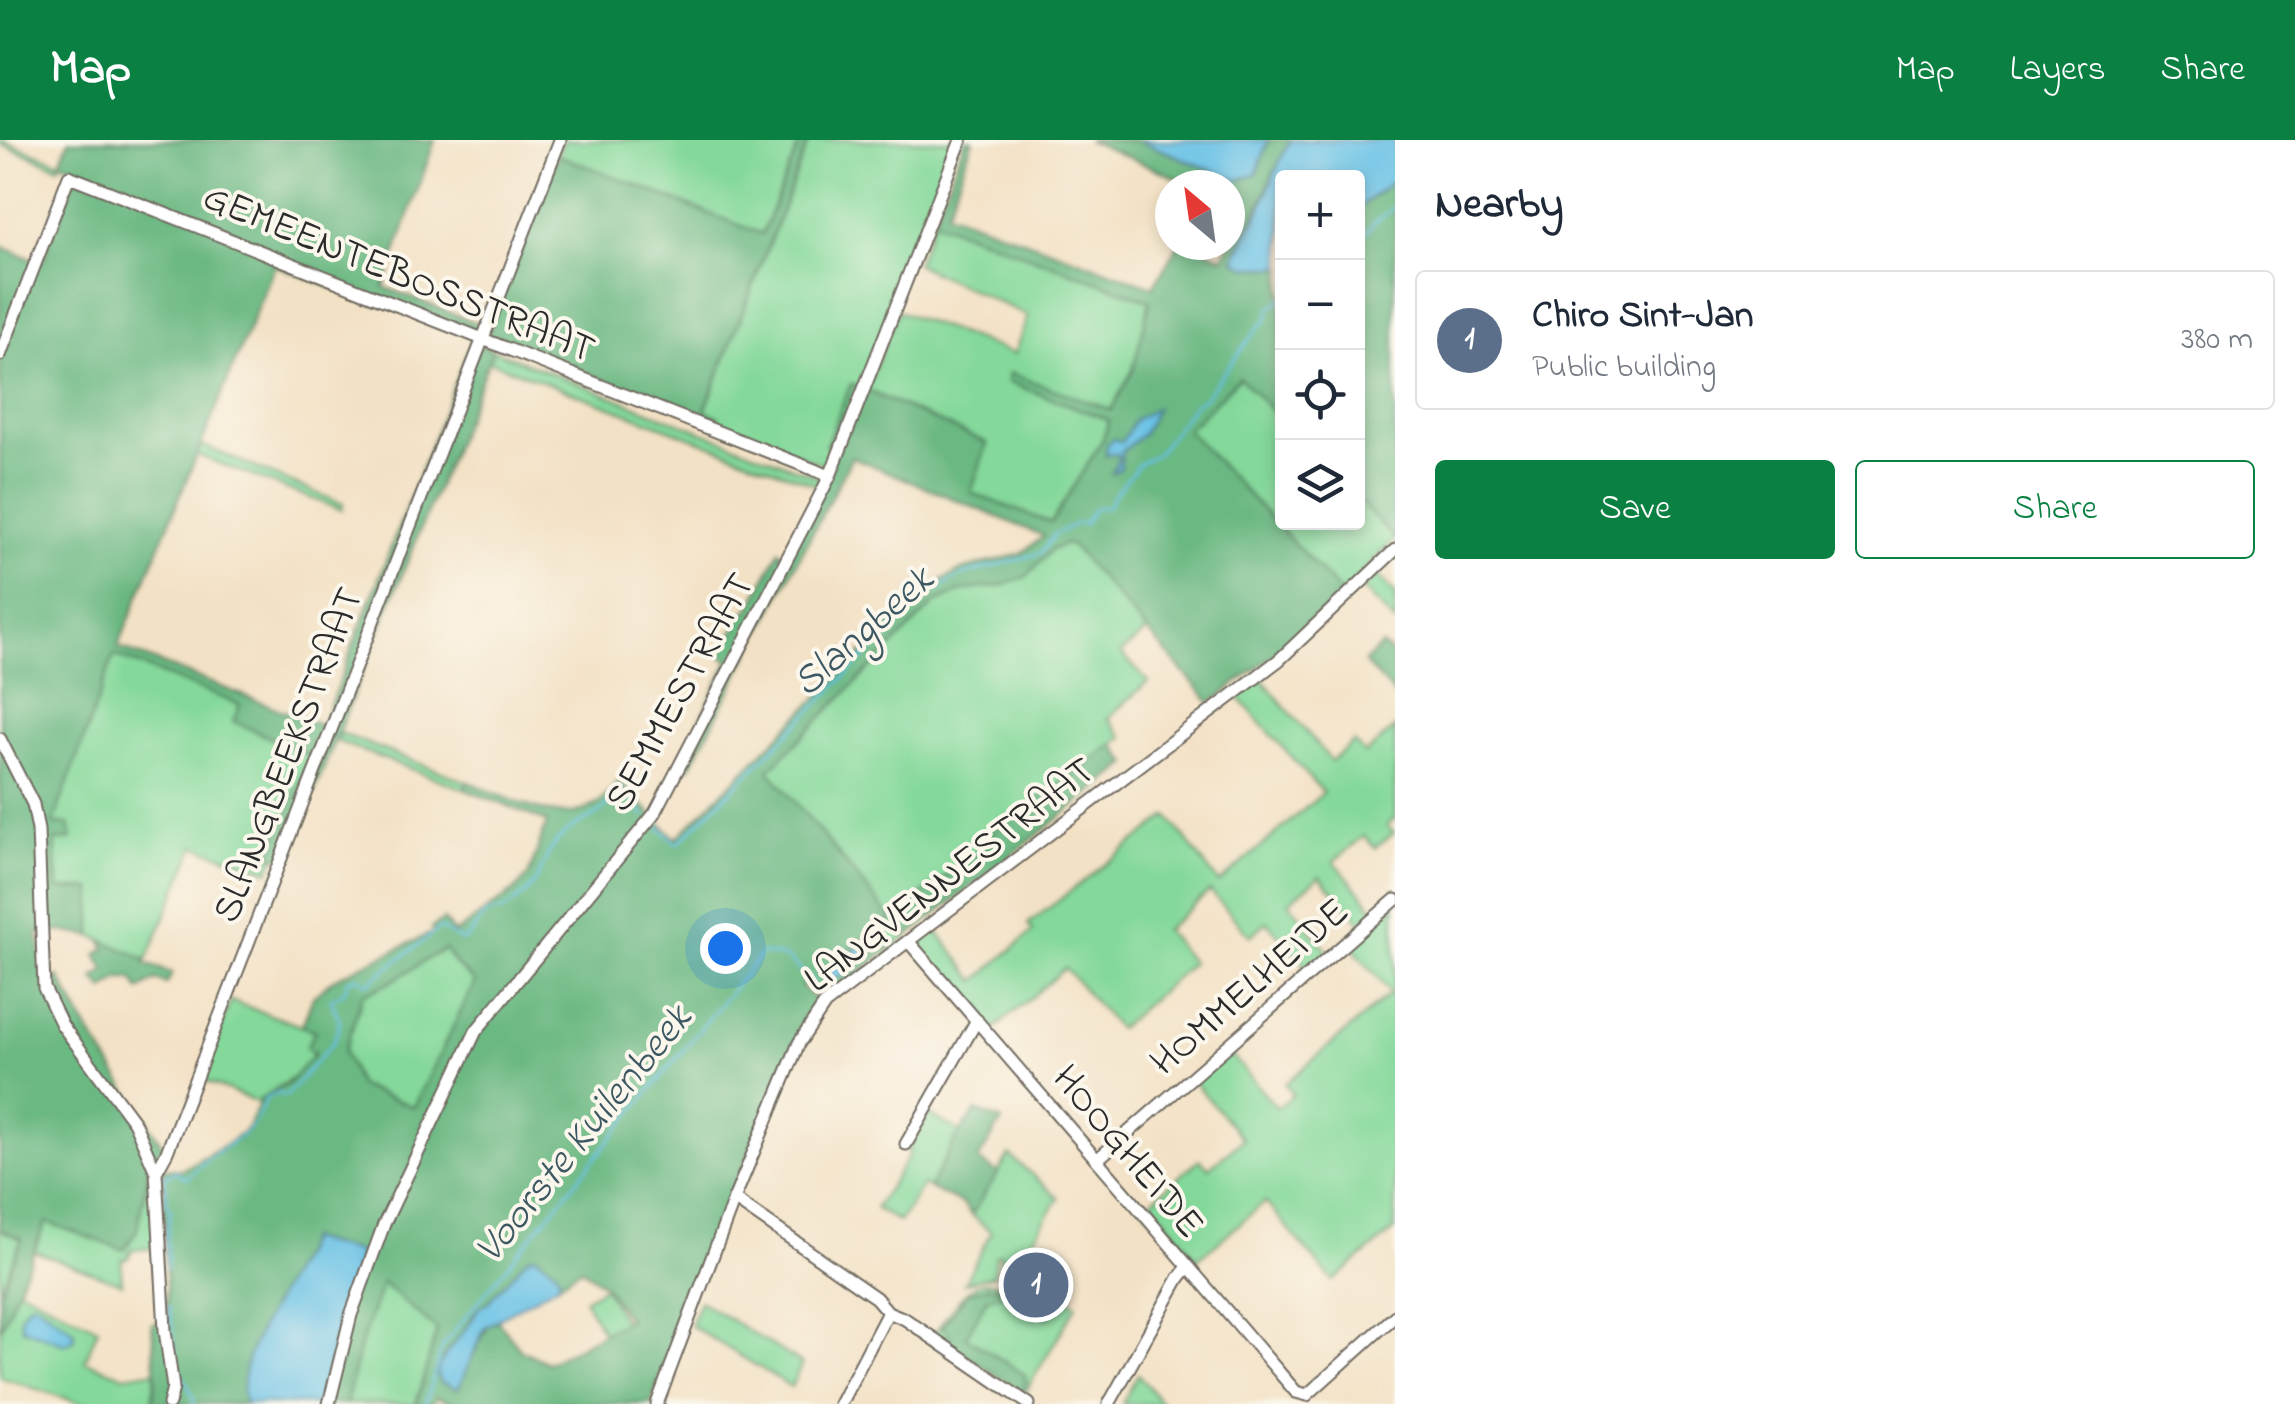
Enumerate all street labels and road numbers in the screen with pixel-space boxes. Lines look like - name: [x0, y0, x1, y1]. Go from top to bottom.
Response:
- street label: GEMEENTEBOSSTRAAT: [193, 170, 603, 381]
- street label: SEMMESTRAAT: [592, 563, 772, 824]
- street label: SLANGBEEKSTRAAT: [199, 579, 381, 932]
- street label: LANGVENNESTRAAT: [792, 744, 1109, 1009]
- street label: HOMMELHEIDE: [1138, 885, 1364, 1092]
- street label: HOOGHEIDE: [1036, 1053, 1217, 1253]

